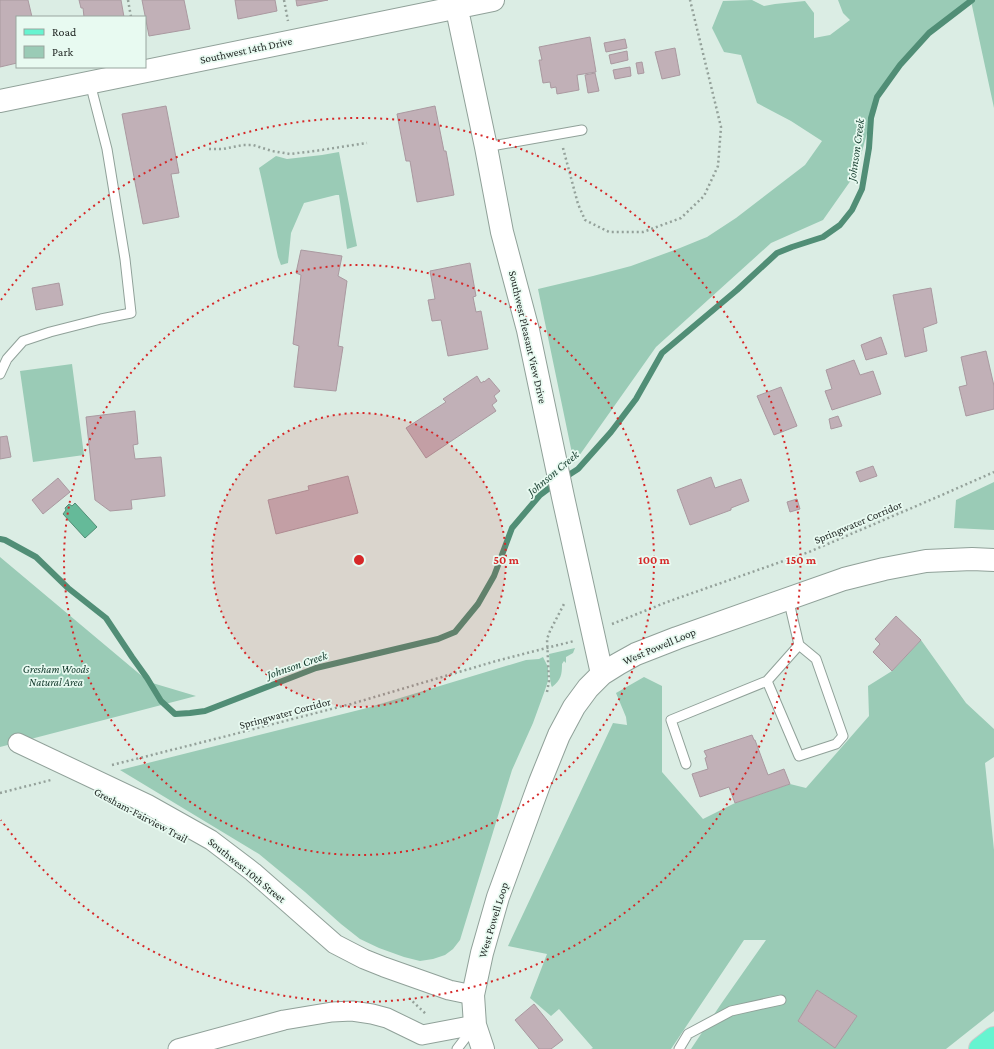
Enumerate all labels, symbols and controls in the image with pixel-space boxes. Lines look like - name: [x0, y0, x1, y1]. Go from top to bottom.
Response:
- legend: [16, 16, 146, 68]
- text: Road: [52, 25, 77, 39]
- street label: Southwest 14th Drive: [199, 34, 293, 66]
- text: Park: [52, 45, 74, 59]
- water label: Johnson Creek: [844, 117, 867, 184]
- street label: Southwest Pleasant View Drive: [507, 269, 549, 405]
- water label: Johnson Creek: [523, 447, 582, 500]
- street label: Springwater Corridor: [812, 498, 904, 547]
- centre of rings: [352, 553, 366, 567]
- text: 50 m: [493, 553, 520, 567]
- text: 100 m: [638, 553, 671, 567]
- text: 150 m: [786, 553, 817, 567]
- street label: West Powell Loop: [621, 625, 698, 668]
- water label: Johnson Creek: [263, 648, 330, 683]
- park label: Gresham Woods Natural Area: [23, 663, 90, 688]
- street label: Springwater Corridor: [238, 695, 332, 732]
- street label: Gresham-Fairview Trail: [92, 785, 190, 845]
- street label: Southwest 10th Street: [206, 835, 288, 905]
- street label: West Powell Loop: [476, 881, 511, 959]

